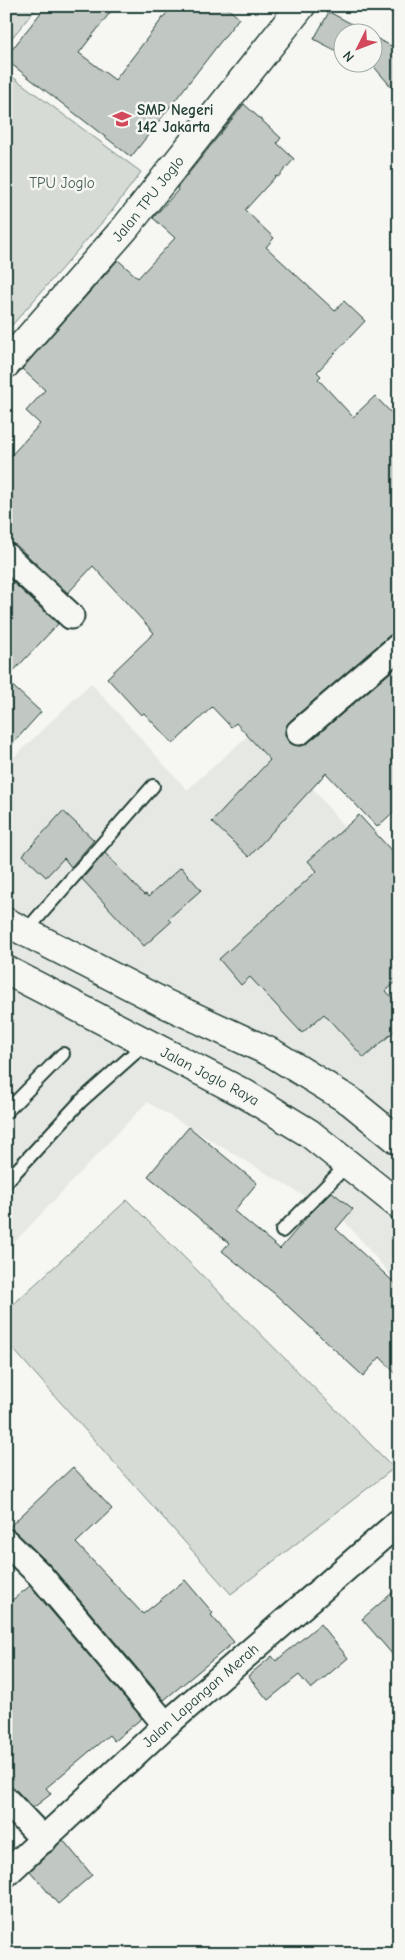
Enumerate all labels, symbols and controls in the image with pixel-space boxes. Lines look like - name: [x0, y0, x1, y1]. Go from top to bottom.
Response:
- north arrow: [332, 22, 382, 72]
- text: N: [339, 47, 358, 65]
- place label: SMP Negeri 142 Jakarta: [137, 101, 213, 136]
- school or university icon: SMP Negeri 142 Jakarta: [111, 108, 133, 130]
- street label: Jalan TPU Joglo: [108, 152, 188, 245]
- park label: TPU Joglo: [29, 174, 95, 192]
- street label: Jalan Joglo Raya: [158, 1043, 263, 1110]
- street label: Jalan Lapangan Merah: [139, 1640, 262, 1751]

